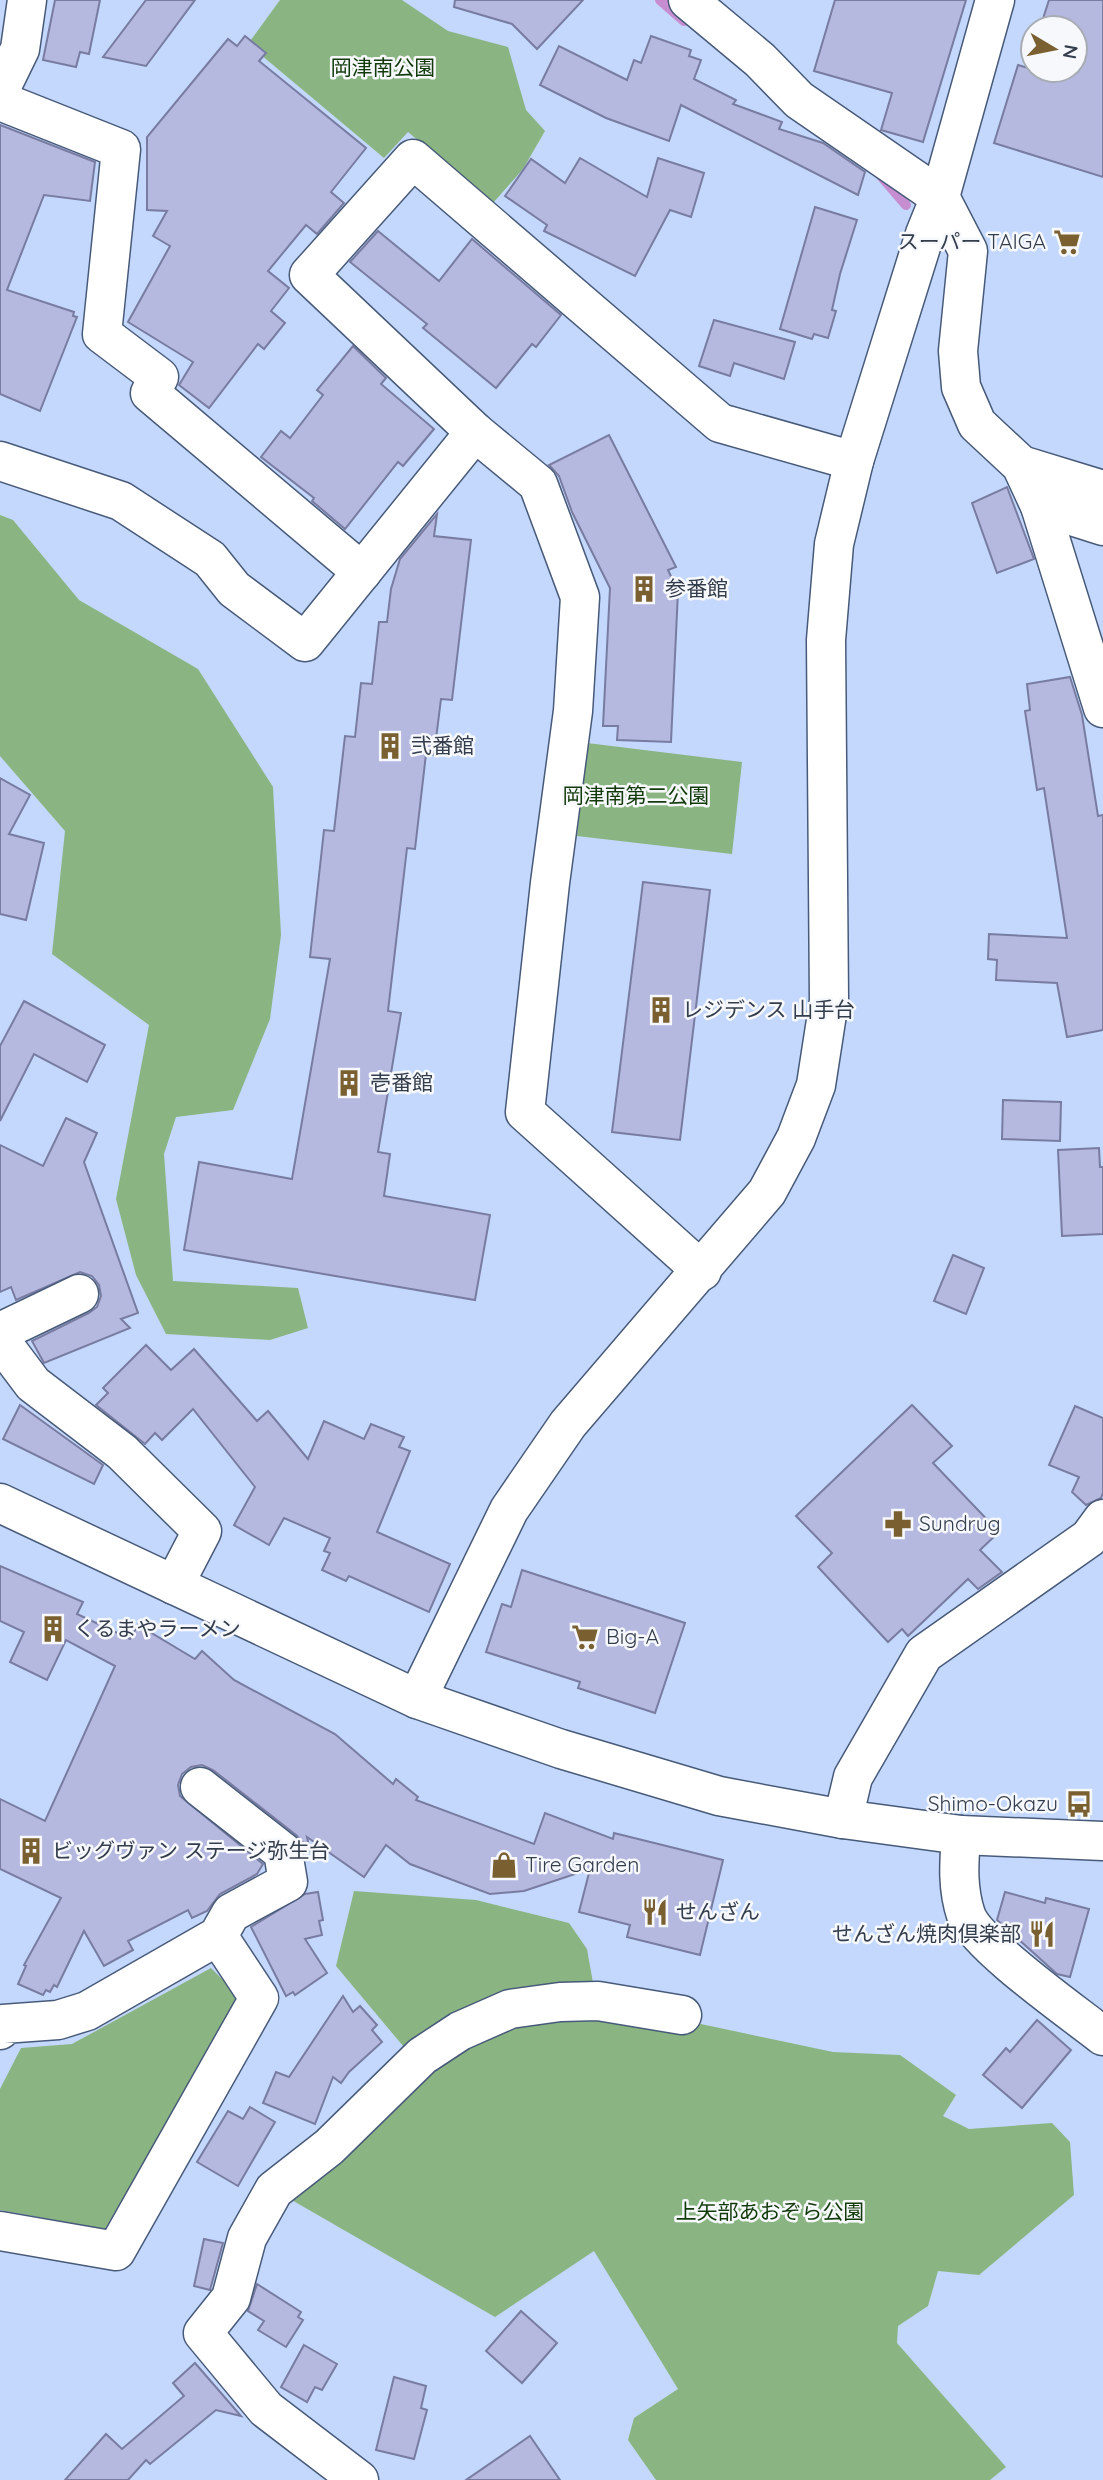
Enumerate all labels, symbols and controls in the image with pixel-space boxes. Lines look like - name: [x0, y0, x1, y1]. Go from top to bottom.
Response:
- north arrow: [1019, 14, 1089, 84]
- text: N: [1058, 43, 1084, 61]
- park label: 岡津南公園: [331, 54, 436, 80]
- supermarket icon: スーパー TAIGA: [1052, 227, 1082, 257]
- place label: スーパー TAIGA: [898, 228, 1046, 254]
- building icon: 参番館: [629, 574, 659, 604]
- place label: 参番館: [665, 575, 728, 601]
- building icon: 弐番館: [375, 731, 405, 761]
- place label: 弐番館: [411, 732, 474, 758]
- park label: 岡津南第二公園: [563, 782, 710, 808]
- building icon: レジデンス 山手台: [646, 995, 676, 1025]
- place label: レジデンス 山手台: [682, 996, 855, 1022]
- building icon: 壱番館: [334, 1068, 364, 1098]
- place label: 壱番館: [370, 1069, 433, 1095]
- pharmacy icon: Sundrug: [883, 1509, 913, 1539]
- place label: Sundrug: [919, 1510, 1001, 1536]
- building icon: くるまやラーメン: [38, 1614, 68, 1644]
- place label: くるまやラーメン: [74, 1615, 241, 1641]
- supermarket icon: Big-A: [570, 1622, 600, 1652]
- place label: Big-A: [606, 1623, 659, 1649]
- bus stop icon: Shimo-Okazu: [1064, 1789, 1094, 1819]
- place label: Shimo-Okazu: [928, 1790, 1058, 1816]
- building icon: ビッグヴァン ステージ弥生台: [16, 1836, 46, 1866]
- place label: ビッグヴァン ステージ弥生台: [52, 1837, 330, 1863]
- shop icon: Tire Garden: [489, 1850, 519, 1880]
- place label: Tire Garden: [525, 1851, 639, 1877]
- restaurant icon: せんざん: [640, 1897, 670, 1927]
- place label: せんざん: [676, 1898, 760, 1924]
- restaurant icon: せんざん焼肉倶楽部: [1027, 1919, 1057, 1949]
- place label: せんざん焼肉倶楽部: [832, 1920, 1021, 1946]
- park label: 上矢部あおぞら公園: [676, 2198, 865, 2224]

